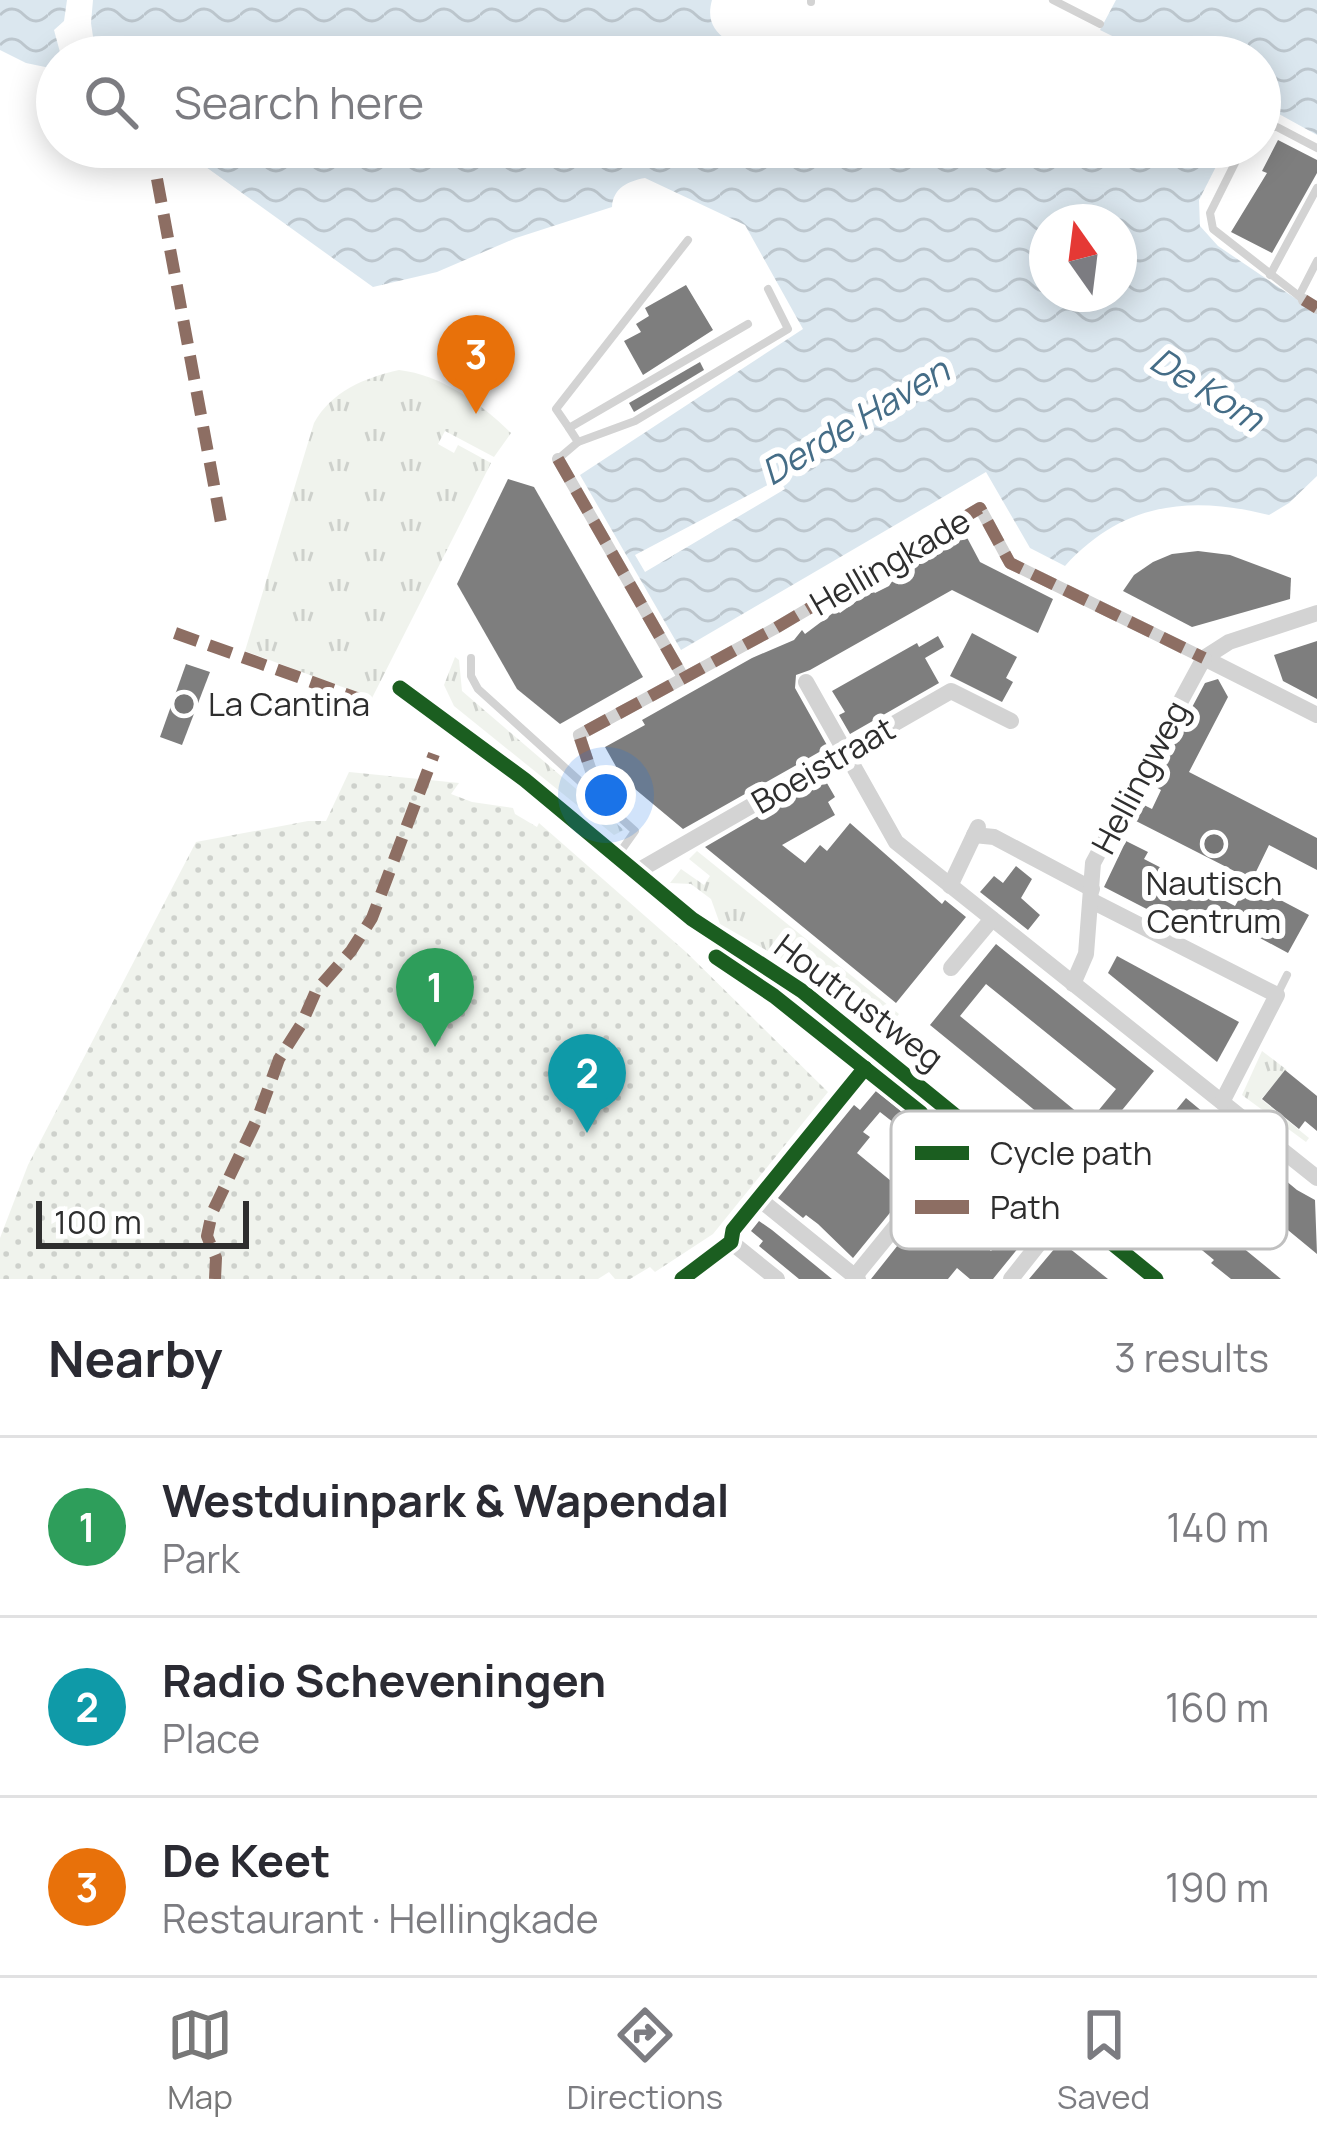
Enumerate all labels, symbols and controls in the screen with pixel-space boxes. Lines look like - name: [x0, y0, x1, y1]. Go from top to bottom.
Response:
- search box: [36, 36, 1281, 168]
- icon: search: [78, 69, 144, 135]
- text: Search here: [174, 71, 424, 133]
- north arrow: [1029, 204, 1137, 312]
- pin: 3: [437, 315, 515, 414]
- water label: De Kom: [1142, 335, 1275, 444]
- water label: Derde Haven: [752, 344, 959, 496]
- street label: Hellingkade: [802, 498, 978, 625]
- place label: La Cantina: [208, 681, 370, 726]
- marker: La Cantina: [171, 691, 197, 717]
- street label: Hellingweg: [1080, 692, 1199, 861]
- street label: Boeistraat: [743, 705, 903, 824]
- your location: [576, 765, 636, 825]
- marker: Nautisch Centrum: [1201, 831, 1227, 857]
- place label: Nautisch Centrum: [1146, 860, 1282, 943]
- street label: Houtrustweg: [766, 923, 953, 1080]
- pin: 1: [396, 948, 474, 1047]
- pin: 2: [548, 1034, 626, 1133]
- legend: [891, 1111, 1287, 1249]
- text: Cycle path: [990, 1130, 1152, 1175]
- text: Path: [990, 1184, 1060, 1229]
- scale bar: [36, 1195, 249, 1248]
- text: 100 m: [54, 1199, 142, 1244]
- text: Nearby: [48, 1323, 223, 1392]
- text: 3 results: [1114, 1330, 1269, 1384]
- text: Westduinpark & Wapendal: [162, 1469, 729, 1531]
- text: 1: [78, 1500, 96, 1554]
- text: 140 m: [1166, 1500, 1269, 1554]
- text: Park: [162, 1531, 240, 1585]
- text: Radio Scheveningen: [162, 1649, 606, 1711]
- text: 2: [75, 1680, 99, 1734]
- text: 160 m: [1165, 1680, 1269, 1734]
- text: Place: [162, 1711, 260, 1765]
- text: De Keet: [162, 1829, 331, 1891]
- text: 3: [76, 1860, 98, 1914]
- text: 190 m: [1165, 1860, 1269, 1914]
- text: Restaurant · Hellingkade: [162, 1891, 598, 1945]
- tab: Map: [167, 2002, 233, 2119]
- tab: Directions: [567, 2002, 723, 2119]
- tab: Saved: [1057, 2002, 1150, 2119]

